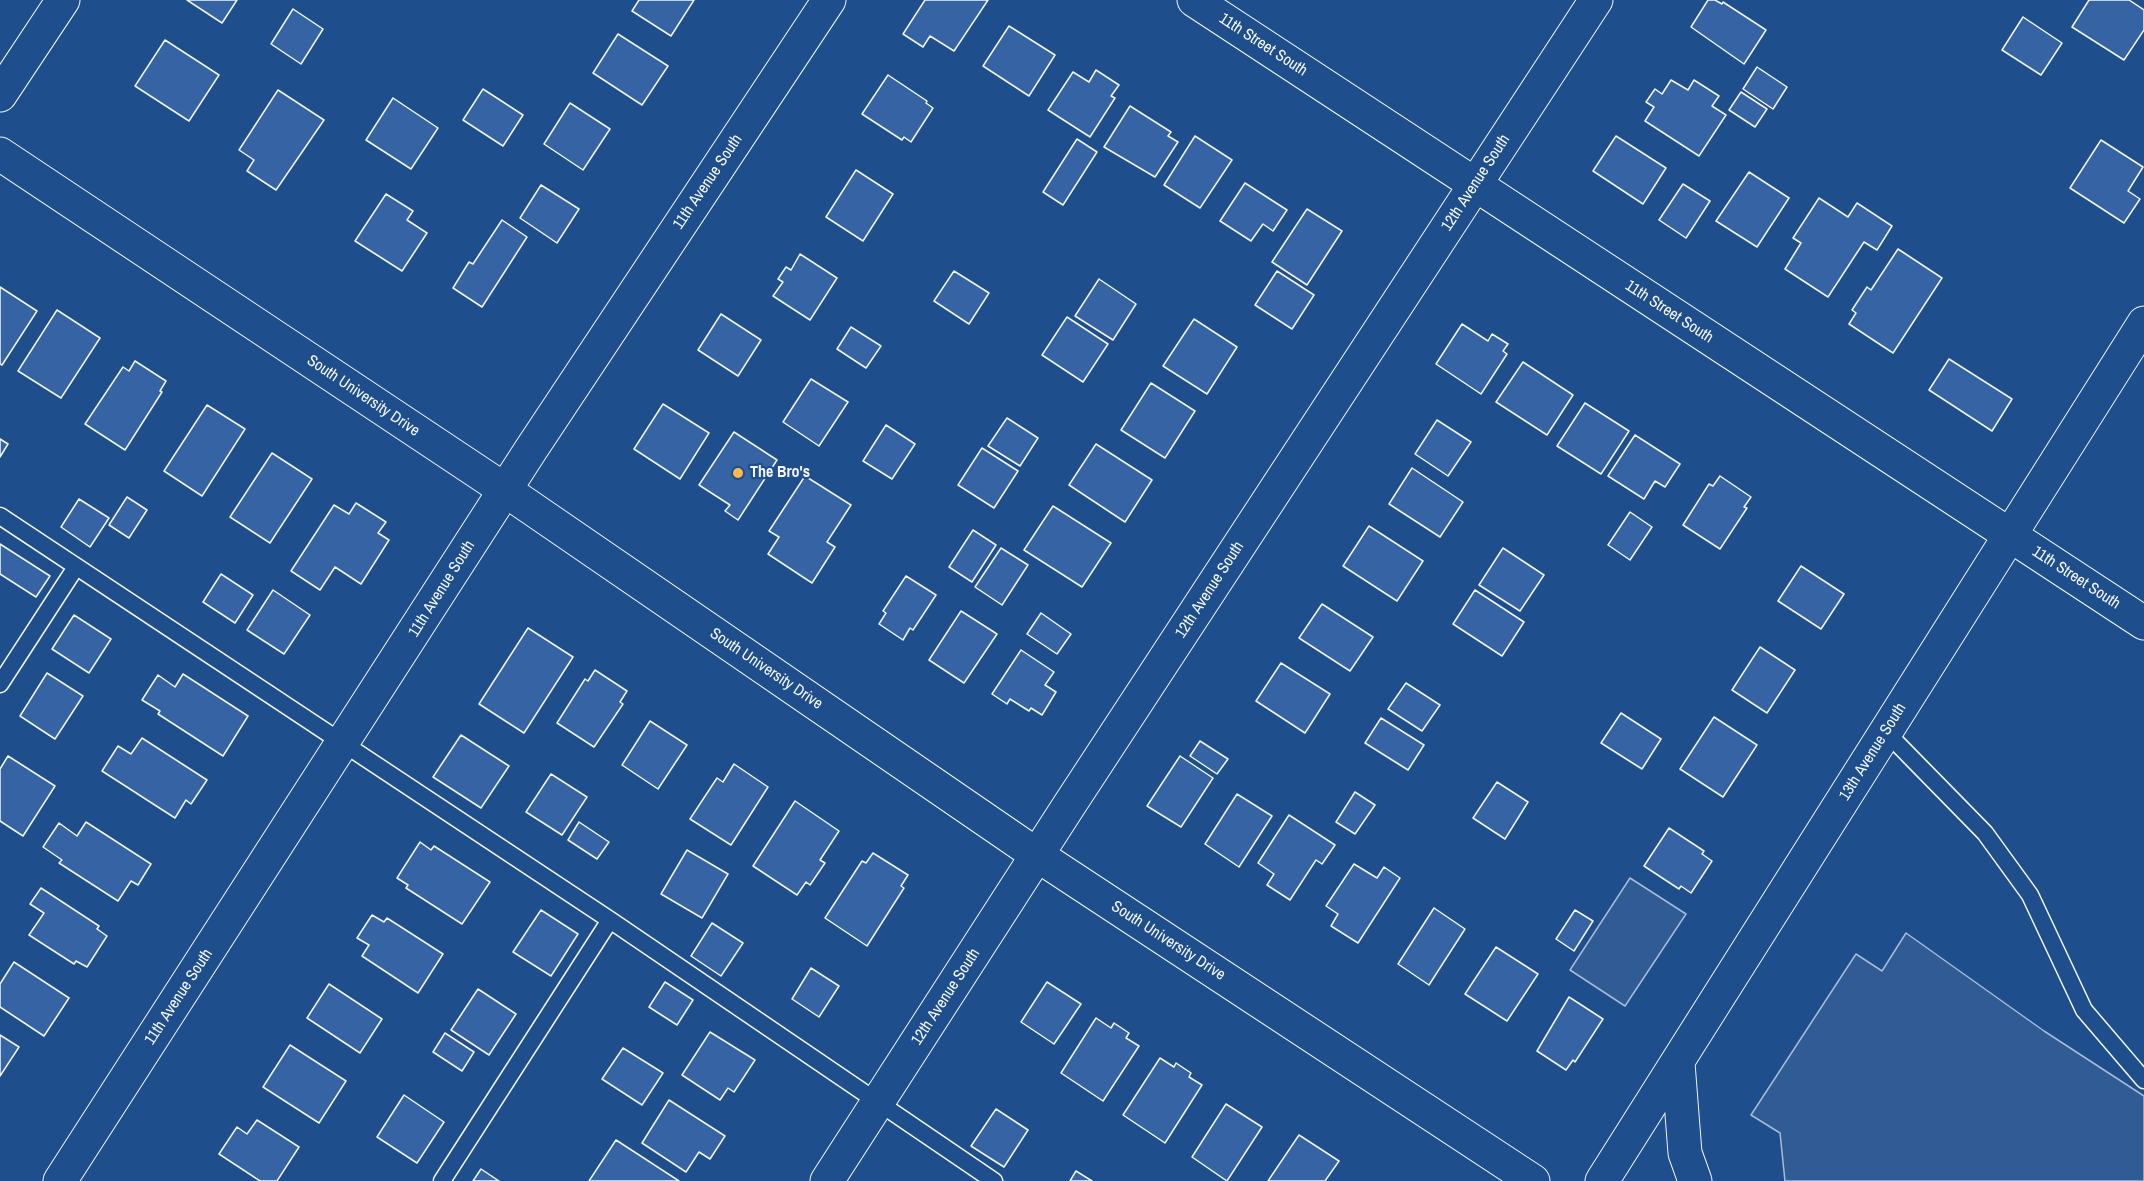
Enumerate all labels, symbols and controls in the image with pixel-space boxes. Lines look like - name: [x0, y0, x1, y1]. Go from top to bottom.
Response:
- street label: 11th Street South: [1215, 9, 1311, 81]
- street label: 11th Avenue South: [669, 131, 747, 233]
- street label: 12th Avenue South: [1438, 131, 1514, 235]
- street label: 11th Street South: [1621, 276, 1717, 348]
- street label: South University Drive: [303, 351, 423, 441]
- place label: The Bro's: [750, 463, 810, 483]
- marker: The Bro's: [731, 466, 745, 480]
- street label: 11th Avenue South: [405, 537, 479, 641]
- street label: 12th Avenue South: [1172, 538, 1248, 642]
- street label: 11th Street South: [2028, 542, 2124, 614]
- street label: South University Drive: [706, 624, 826, 714]
- street label: 13th Avenue South: [1835, 700, 1911, 804]
- street label: South University Drive: [1107, 897, 1229, 985]
- street label: 11th Avenue South: [141, 945, 217, 1049]
- street label: 12th Avenue South: [908, 945, 984, 1049]

